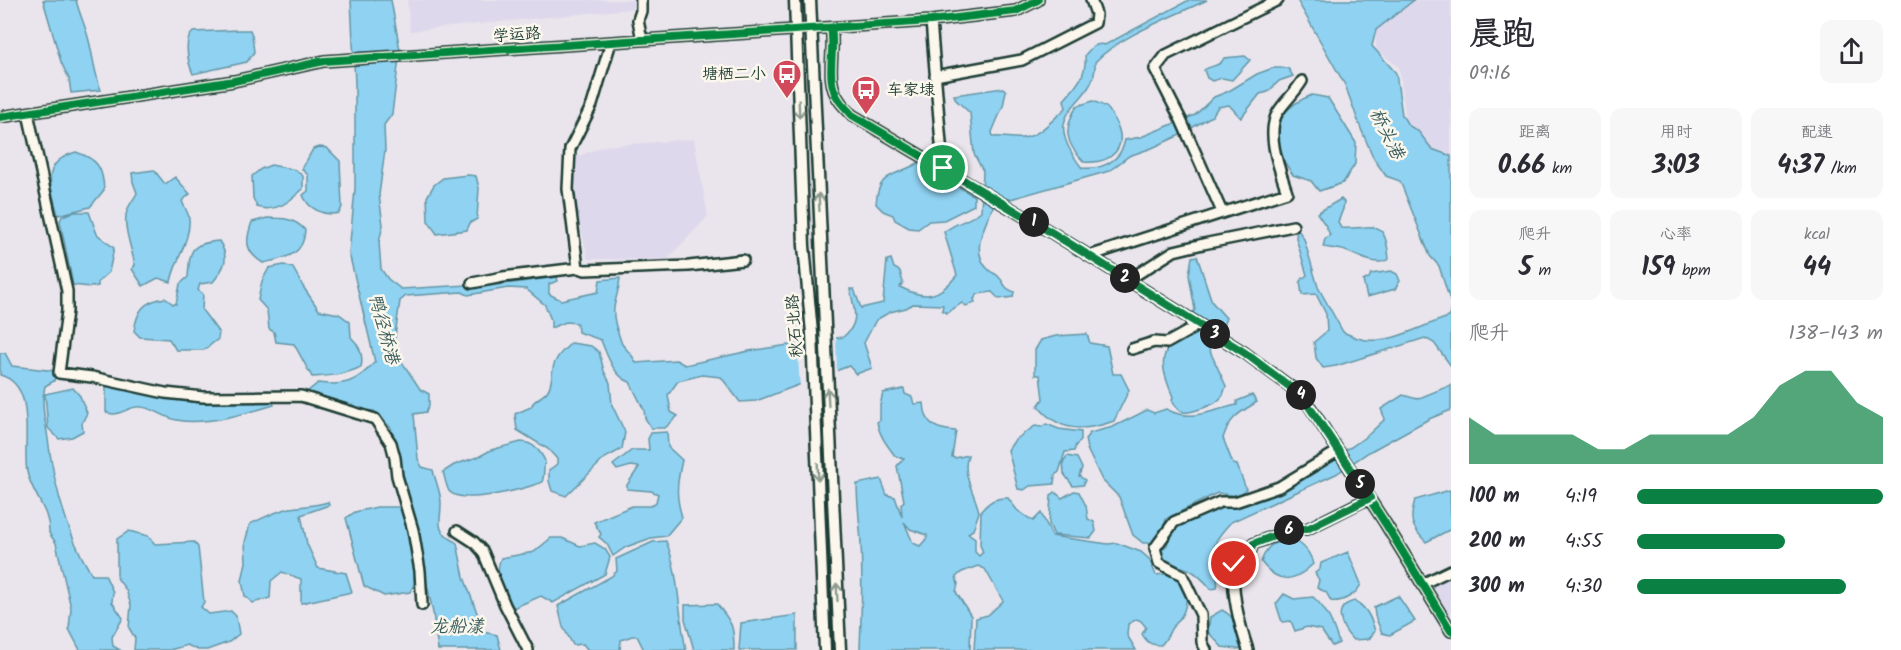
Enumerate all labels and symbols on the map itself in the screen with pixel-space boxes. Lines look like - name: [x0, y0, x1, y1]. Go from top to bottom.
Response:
- street label: 学运路: [492, 21, 542, 49]
- bus stop icon: 塘栖二小: [771, 58, 803, 100]
- place label: 塘栖二小: [702, 62, 766, 87]
- bus stop icon: 车家埭: [850, 74, 882, 116]
- place label: 车家埭: [887, 78, 936, 103]
- one-way arrow: [794, 99, 805, 119]
- water label: 桥头港: [1361, 103, 1412, 166]
- pin: [917, 142, 968, 193]
- one-way arrow: [814, 192, 825, 212]
- pin: 1: [1019, 207, 1049, 237]
- pin: 2: [1110, 263, 1140, 293]
- water label: 鸭径桥港: [360, 290, 407, 369]
- street label: 秋石北路: [780, 293, 810, 359]
- pin: 3: [1200, 319, 1230, 349]
- pin: 4: [1286, 380, 1316, 410]
- one-way arrow: [823, 387, 834, 407]
- one-way arrow: [812, 461, 823, 481]
- pin: 5: [1345, 469, 1375, 499]
- pin: 6: [1274, 515, 1304, 545]
- pin: [1208, 538, 1259, 589]
- one-way arrow: [832, 582, 843, 602]
- water label: 龙船漾: [430, 613, 485, 642]

